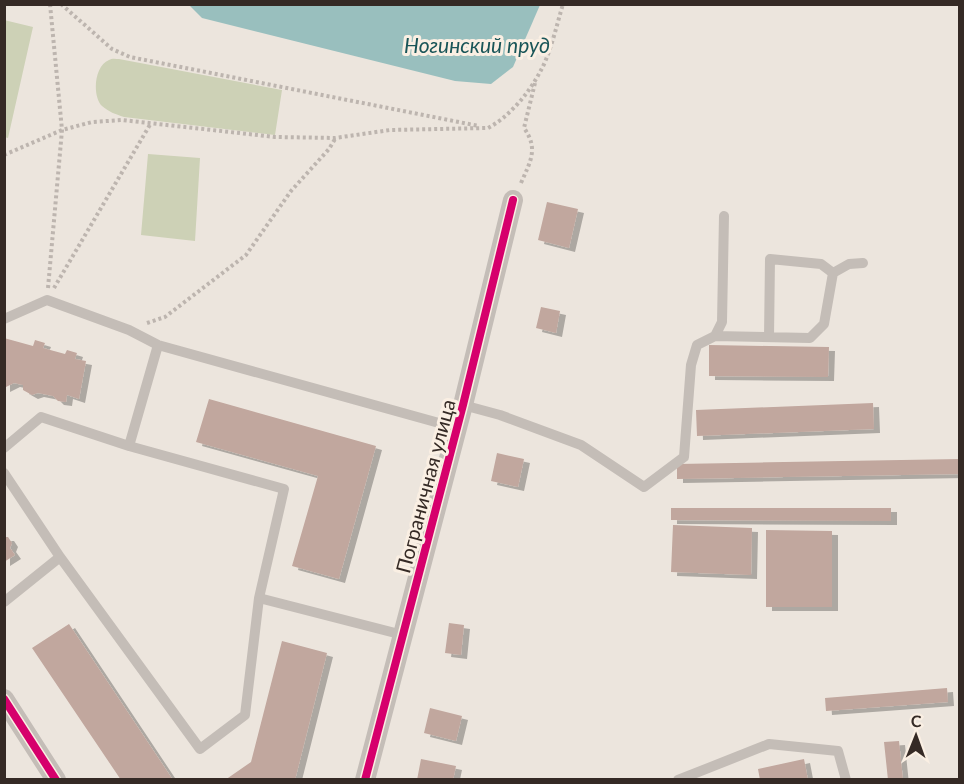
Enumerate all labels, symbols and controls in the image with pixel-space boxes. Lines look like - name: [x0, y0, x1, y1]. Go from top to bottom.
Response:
- water label: Ногинский пруд: [404, 32, 550, 57]
- street label: Пограничная улица: [390, 396, 460, 576]
- north arrow: [886, 706, 946, 766]
- text: С: [911, 711, 922, 730]

